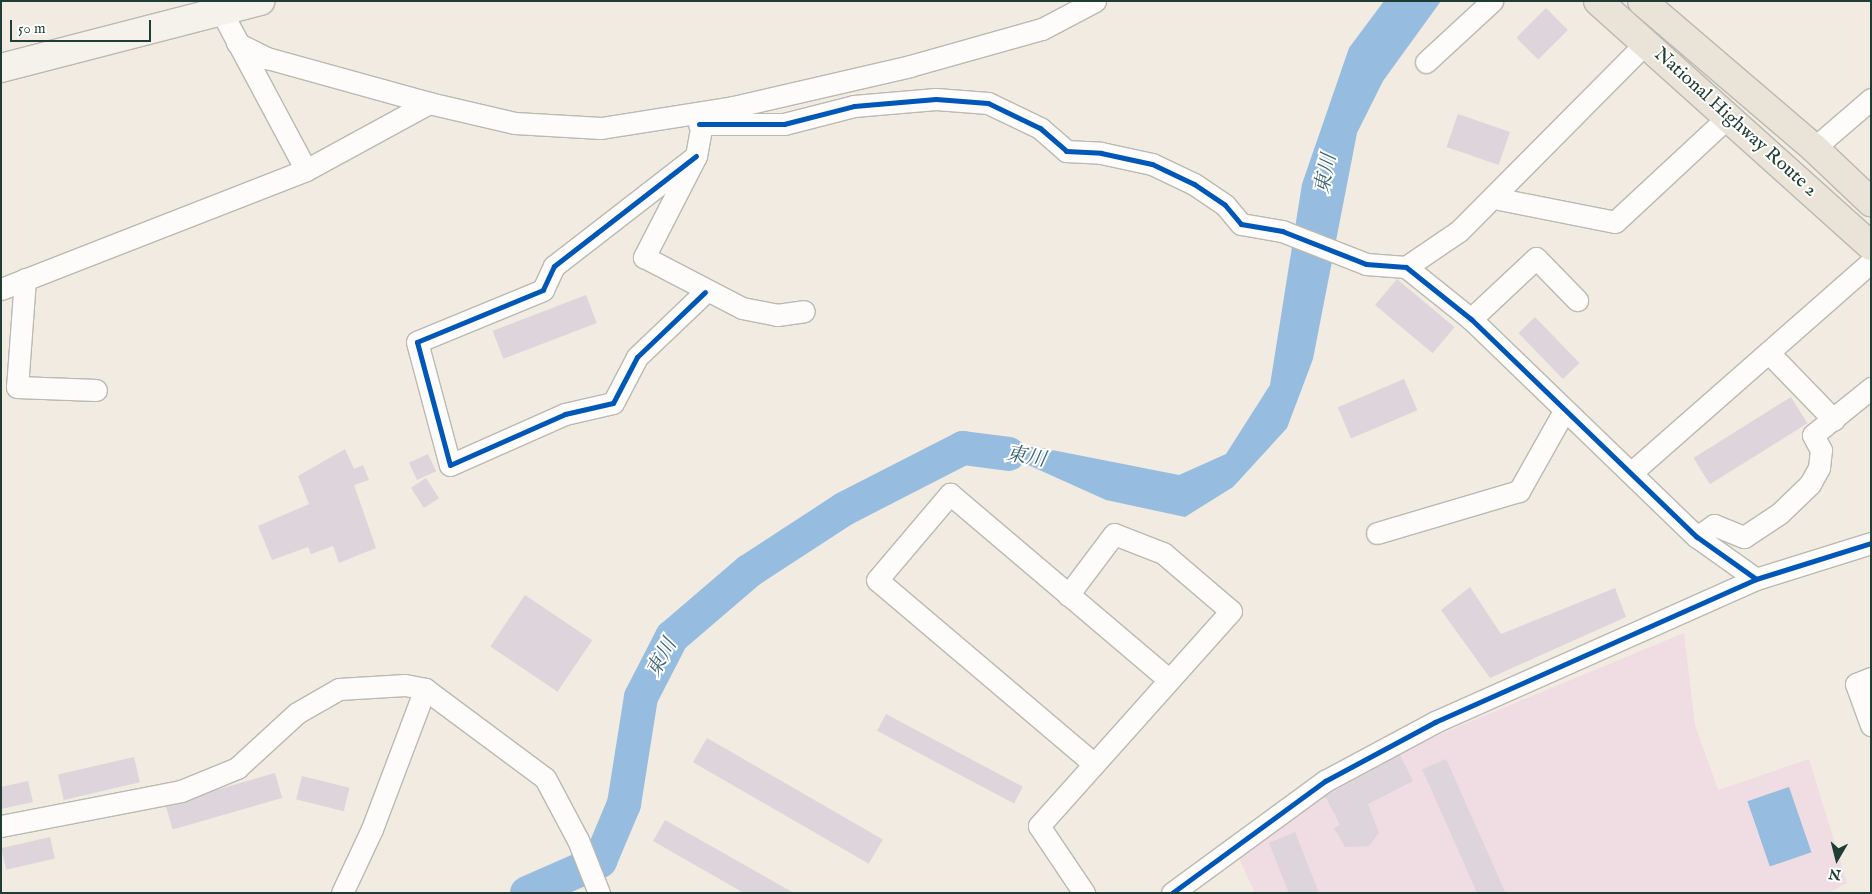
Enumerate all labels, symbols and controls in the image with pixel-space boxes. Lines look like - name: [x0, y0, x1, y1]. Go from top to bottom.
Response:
- scale bar: [12, 10, 154, 42]
- text: 50 m: [18, 19, 46, 38]
- street label: National Highway Route 2: [1649, 44, 1821, 202]
- water label: 東川: [1310, 152, 1342, 196]
- water label: 東川: [1004, 442, 1048, 472]
- water label: 東川: [642, 635, 682, 681]
- north arrow: [1812, 834, 1862, 884]
- text: N: [1828, 864, 1842, 884]

